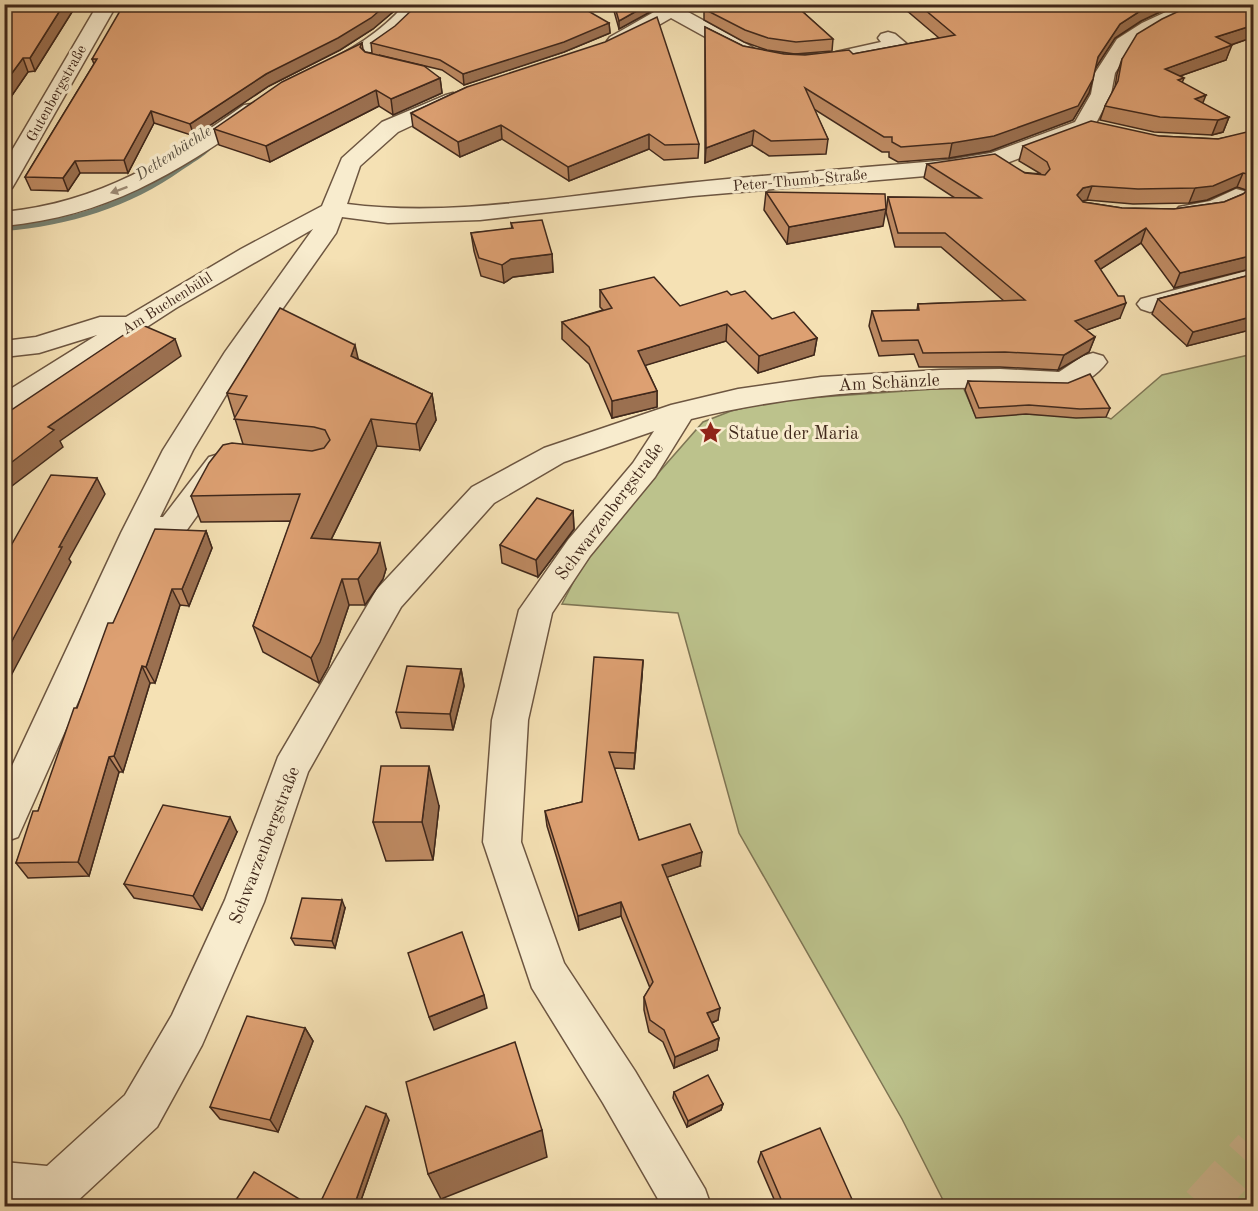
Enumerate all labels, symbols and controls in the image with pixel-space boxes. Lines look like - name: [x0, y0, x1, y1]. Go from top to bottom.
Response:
- street label: Gutenbergstraße: [25, 43, 90, 145]
- water label: Dettenbächle: [132, 123, 215, 185]
- street label: Peter-Thumb-Straße: [732, 168, 868, 195]
- one-way arrow: [109, 186, 127, 196]
- street label: Am Buchenbühl: [120, 270, 216, 338]
- street label: Am Schänzle: [838, 371, 940, 395]
- place icon: Statue der Maria: [697, 420, 723, 446]
- place label: Statue der Maria: [728, 425, 859, 443]
- street label: Schwarzenbergstraße: [552, 439, 667, 584]
- street label: Schwarzenbergstraße: [227, 764, 303, 927]

